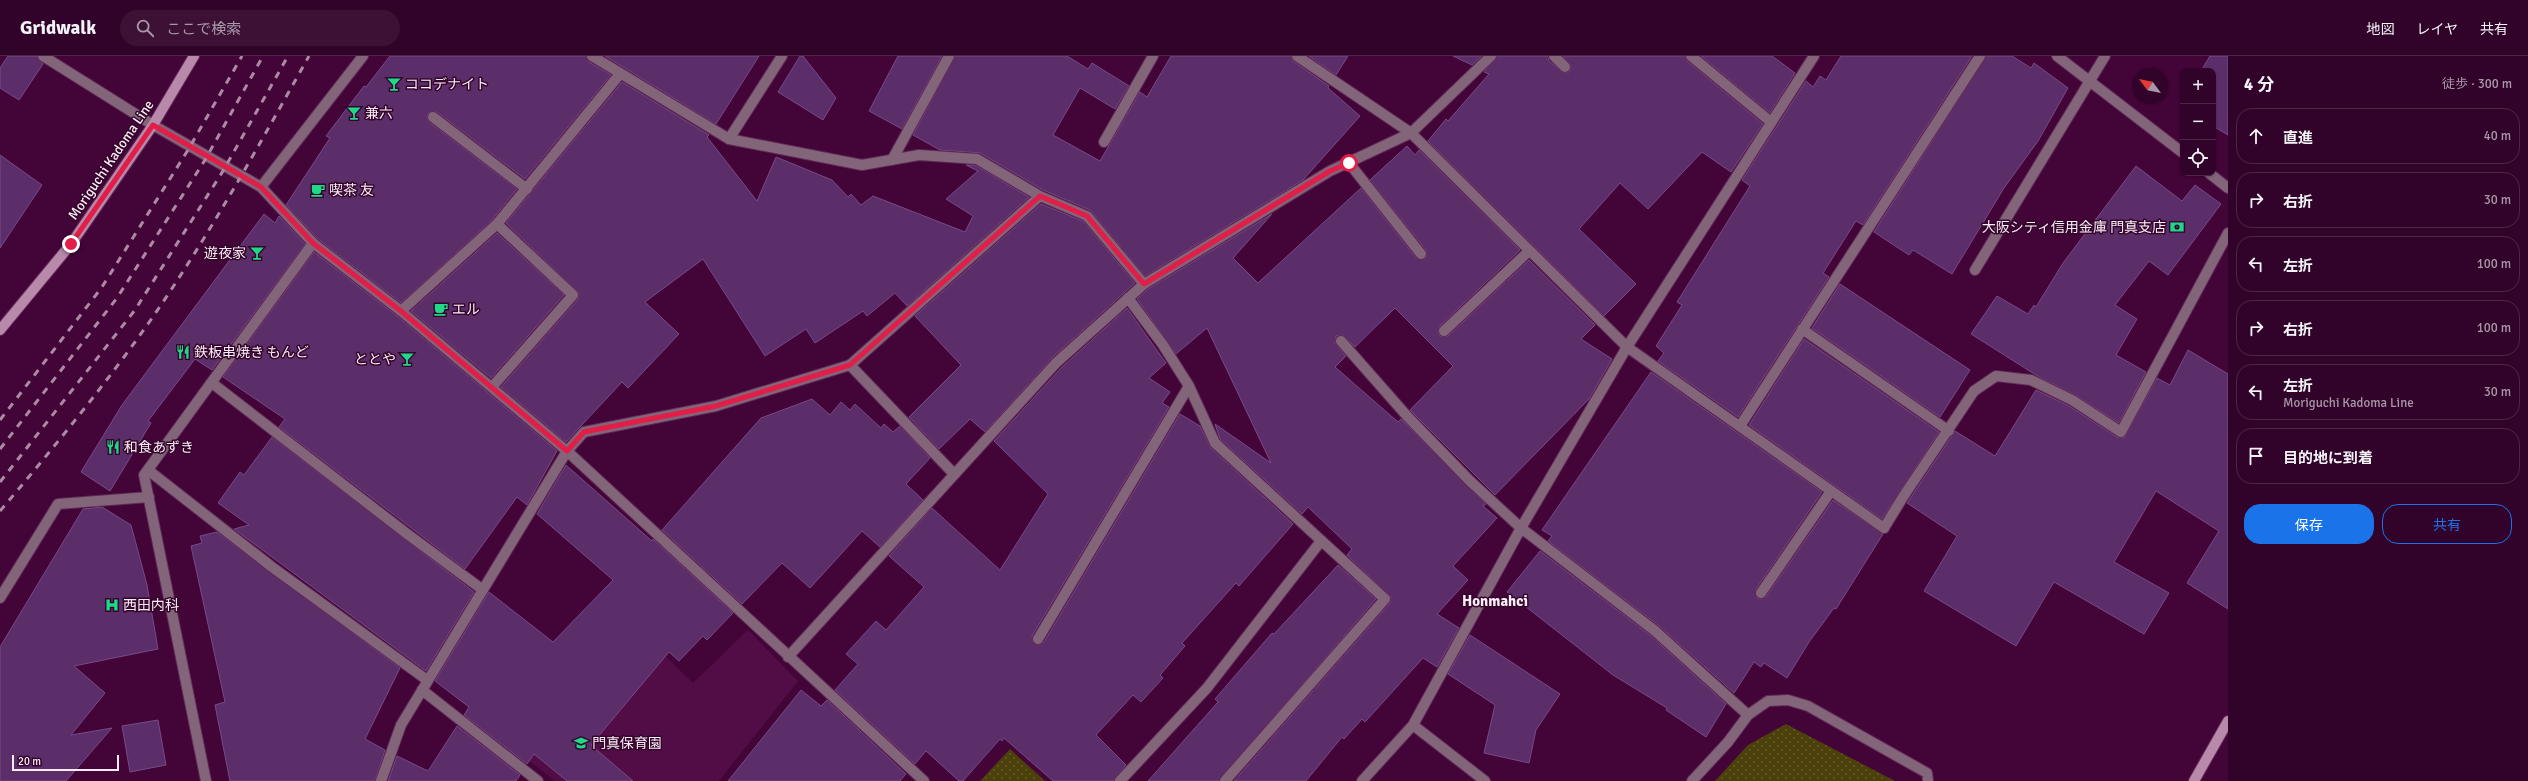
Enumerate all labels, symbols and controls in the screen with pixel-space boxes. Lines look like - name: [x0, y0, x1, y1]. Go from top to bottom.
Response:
- search box: [120, 10, 400, 46]
- text: Gridwalk: [20, 16, 96, 40]
- icon: search: [134, 17, 156, 39]
- text: ここで検索: [166, 20, 241, 38]
- text: 地図: [2366, 21, 2394, 38]
- text: レイヤ: [2416, 21, 2458, 38]
- text: 共有: [2480, 21, 2508, 38]
- north arrow: [2132, 68, 2168, 104]
- map controls: [2180, 68, 2216, 176]
- button: +: [2180, 68, 2216, 104]
- text: 4 分: [2244, 74, 2274, 95]
- bar icon: ココデナイト: [386, 76, 402, 92]
- place label: ココデナイト: [405, 76, 489, 93]
- text: 徒歩 · 300 m: [2442, 76, 2512, 92]
- street label: Moriguchi Kadoma Line: [65, 97, 157, 223]
- button: −: [2180, 104, 2216, 140]
- bar icon: 兼六: [346, 105, 362, 121]
- place label: 兼六: [365, 105, 393, 122]
- icon: ahead: [2245, 125, 2267, 147]
- text: 40 m: [2484, 128, 2511, 144]
- text: 直進: [2283, 129, 2313, 147]
- button: locate: [2180, 140, 2216, 176]
- route start: [1340, 154, 1358, 172]
- cafe icon: 喫茶 友: [310, 182, 326, 198]
- place label: 喫茶 友: [329, 182, 374, 199]
- icon: right: [2245, 189, 2267, 211]
- text: 30 m: [2484, 192, 2511, 208]
- text: 右折: [2283, 193, 2313, 211]
- place label: 大阪シティ信用金庫 門真支店: [1982, 219, 2166, 236]
- bank icon: 大阪シティ信用金庫 門真支店: [2169, 219, 2185, 235]
- route end: [62, 235, 80, 253]
- place label: 遊夜家: [204, 245, 246, 262]
- bar icon: 遊夜家: [249, 245, 265, 261]
- icon: left: [2245, 253, 2267, 275]
- text: 100 m: [2477, 256, 2511, 272]
- text: 左折: [2283, 257, 2313, 275]
- cafe icon: エル: [433, 301, 449, 317]
- place label: エル: [452, 301, 480, 318]
- icon: right: [2245, 317, 2267, 339]
- text: 100 m: [2477, 320, 2511, 336]
- text: 右折: [2283, 321, 2313, 339]
- restaurant icon: 鉄板串焼き もんど: [175, 344, 191, 360]
- place label: 鉄板串焼き もんど: [194, 344, 309, 361]
- place label: ととや: [354, 351, 396, 368]
- bar icon: ととや: [399, 351, 415, 367]
- text: 左折: [2283, 377, 2313, 395]
- icon: left: [2245, 381, 2267, 403]
- text: 30 m: [2484, 384, 2511, 400]
- text: Moriguchi Kadoma Line: [2283, 395, 2414, 411]
- restaurant icon: 和食あずき: [105, 439, 121, 455]
- place label: 和食あずき: [124, 439, 194, 456]
- icon: arrive: [2245, 445, 2267, 467]
- text: 目的地に到着: [2283, 449, 2373, 467]
- button: 保存: [2244, 504, 2374, 544]
- button: 共有: [2382, 504, 2512, 544]
- district label: Honmahci: [1462, 592, 1528, 610]
- hospital icon: 西田内科: [104, 597, 120, 613]
- place label: 西田内科: [123, 597, 179, 614]
- school or university icon: 門真保育園: [573, 735, 589, 751]
- place label: 門真保育園: [592, 735, 662, 752]
- scale bar: [12, 753, 119, 772]
- text: 20 m: [18, 755, 41, 768]

